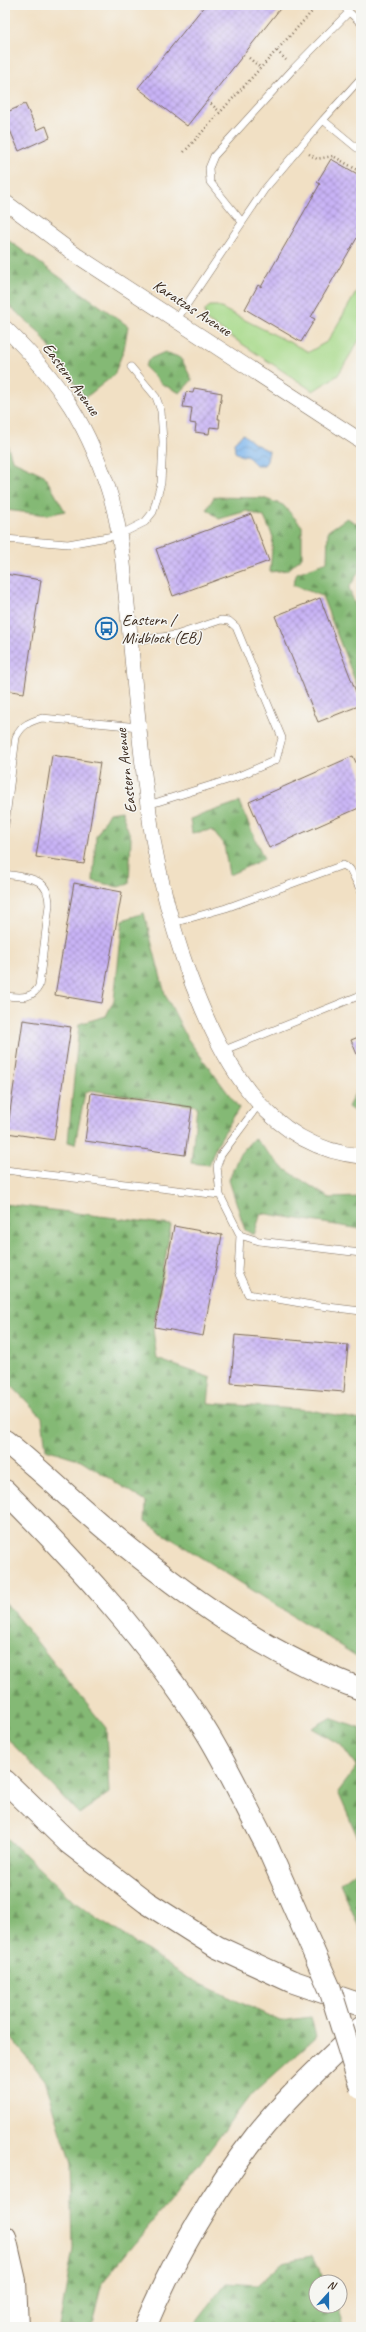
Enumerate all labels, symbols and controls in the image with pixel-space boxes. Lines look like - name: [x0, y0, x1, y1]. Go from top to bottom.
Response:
- street label: Karatzas Avenue: [149, 275, 237, 342]
- street label: Eastern Avenue: [38, 339, 105, 421]
- place label: Eastern / Midblock (EB): [122, 610, 202, 648]
- bus stop icon: Eastern / Midblock (EB): [93, 616, 119, 642]
- street label: Eastern Avenue: [111, 726, 141, 814]
- north arrow: [308, 2274, 348, 2314]
- text: N: [326, 2277, 339, 2293]

